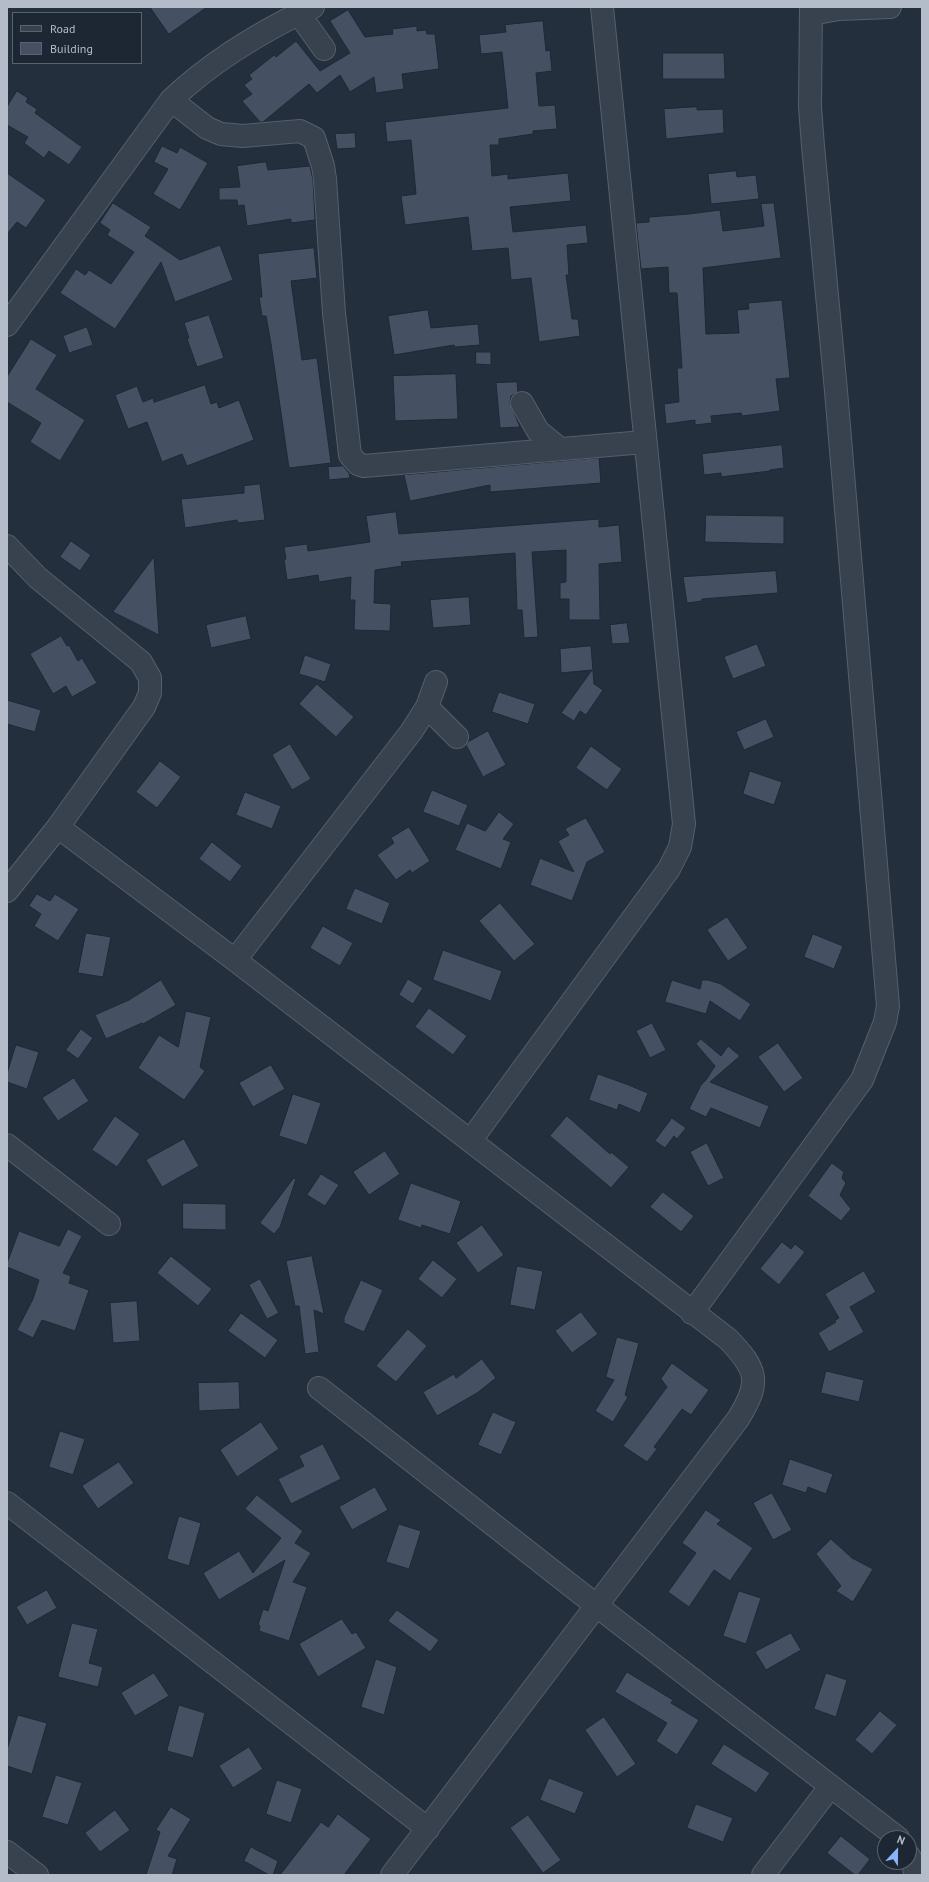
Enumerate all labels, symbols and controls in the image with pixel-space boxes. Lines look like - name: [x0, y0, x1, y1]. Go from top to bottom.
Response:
- legend: [12, 12, 142, 64]
- text: Road: [50, 21, 75, 36]
- text: Building: [50, 41, 93, 56]
- north arrow: [877, 1830, 917, 1870]
- text: N: [895, 1832, 907, 1848]

